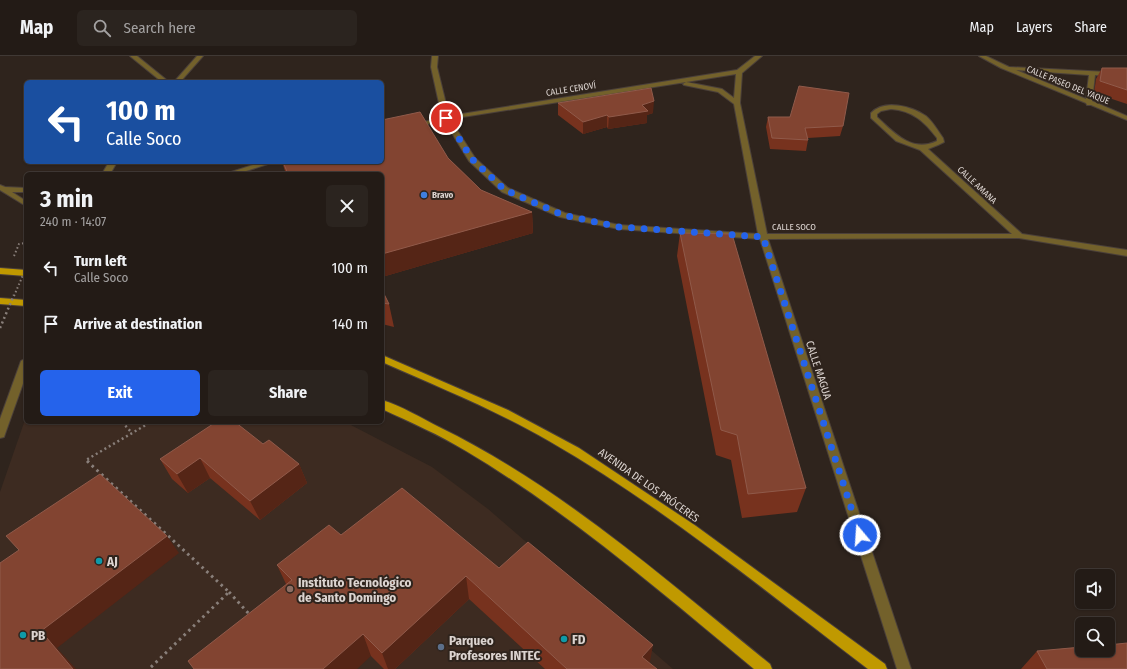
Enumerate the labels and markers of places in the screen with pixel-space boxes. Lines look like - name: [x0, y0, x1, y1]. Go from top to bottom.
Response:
- pin: [429, 101, 463, 135]
- marker: Bravo: [419, 190, 429, 200]
- place label: Bravo: [432, 190, 454, 200]
- place label: AJ: [106, 554, 118, 569]
- marker: AJ: [94, 556, 104, 566]
- place label: Instituto Tecnológico de Santo Domingo: [298, 575, 412, 605]
- marker: Instituto Tecnológico de Santo Domingo: [285, 584, 295, 594]
- place label: PB: [31, 628, 45, 643]
- marker: PB: [18, 630, 28, 640]
- place label: FD: [572, 632, 586, 647]
- place label: Parqueo Profesores INTEC: [449, 633, 541, 663]
- marker: FD: [559, 634, 569, 644]
- marker: Parqueo Profesores INTEC: [436, 642, 446, 652]

